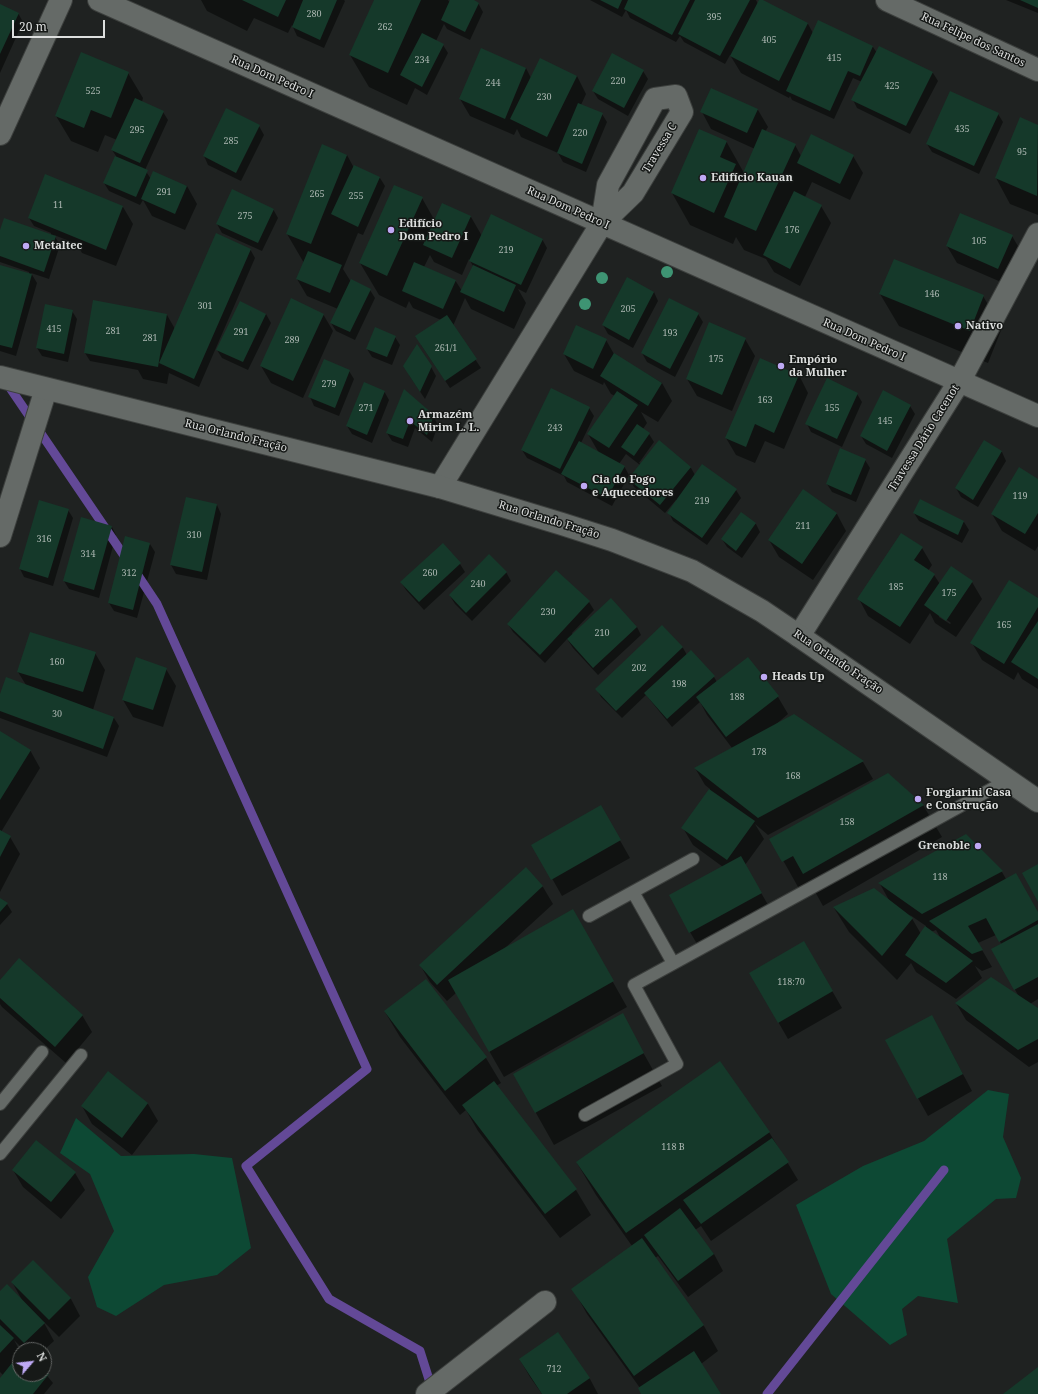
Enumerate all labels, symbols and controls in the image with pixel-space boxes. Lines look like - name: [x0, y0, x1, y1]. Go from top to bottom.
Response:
- house number: 280: [306, 9, 322, 19]
- street label: Rua Felipe dos Santos: [919, 10, 1027, 70]
- scale bar: [14, 12, 107, 38]
- house number: 395: [706, 12, 722, 22]
- text: 20 m: [19, 18, 47, 35]
- house number: 262: [377, 22, 393, 32]
- house number: 405: [761, 35, 777, 45]
- street label: Rua Dom Pedro I: [229, 53, 315, 101]
- house number: 415: [826, 53, 842, 63]
- house number: 234: [414, 55, 430, 65]
- house number: 220: [610, 76, 626, 86]
- house number: 244: [485, 78, 501, 88]
- house number: 425: [884, 81, 900, 91]
- house number: 525: [85, 86, 101, 96]
- house number: 230: [536, 92, 552, 102]
- street label: Travessa C: [640, 121, 680, 175]
- house number: 435: [954, 124, 970, 134]
- house number: 295: [129, 125, 145, 135]
- house number: 220: [572, 128, 588, 138]
- house number: 285: [223, 136, 239, 146]
- house number: 95: [1017, 147, 1027, 157]
- place label: Edifício Kauan: [711, 171, 793, 185]
- marker: Edifício Kauan: [698, 173, 708, 183]
- street label: Rua Dom Pedro I: [525, 184, 611, 232]
- house number: 291: [156, 187, 172, 197]
- house number: 265: [309, 189, 325, 199]
- house number: 255: [348, 191, 364, 201]
- house number: 11: [53, 200, 63, 210]
- house number: 275: [237, 211, 253, 221]
- place label: Edifício Dom Pedro I: [399, 217, 468, 243]
- marker: Edifício Dom Pedro I: [386, 225, 396, 235]
- house number: 176: [784, 225, 800, 235]
- house number: 105: [971, 236, 987, 246]
- place label: Metaltec: [34, 239, 82, 253]
- marker: Metaltec: [21, 241, 31, 251]
- house number: 219: [498, 245, 514, 255]
- house number: 146: [924, 289, 940, 299]
- house number: 301: [197, 301, 213, 311]
- house number: 205: [620, 304, 636, 314]
- street label: Rua Dom Pedro I: [821, 316, 907, 364]
- place label: Nativo: [966, 319, 1003, 333]
- marker: Nativo: [953, 321, 963, 331]
- house number: 415: [46, 324, 62, 334]
- house number: 281: [105, 326, 121, 336]
- house number: 291: [233, 327, 249, 337]
- house number: 193: [662, 328, 678, 338]
- house number: 281: [142, 333, 158, 343]
- house number: 289: [284, 335, 300, 345]
- house number: 261/1: [435, 343, 457, 353]
- place label: Empório da Mulher: [789, 353, 847, 379]
- house number: 175: [708, 354, 724, 364]
- marker: Empório da Mulher: [776, 361, 786, 371]
- house number: 279: [321, 379, 337, 389]
- street label: Travessa Dário Cacenot: [886, 382, 962, 494]
- house number: 163: [757, 395, 773, 405]
- house number: 271: [358, 403, 374, 413]
- house number: 155: [824, 403, 840, 413]
- place label: Armazém Mirim L. L.: [418, 408, 479, 434]
- marker: Armazém Mirim L. L.: [405, 416, 415, 426]
- house number: 145: [877, 416, 893, 426]
- street label: Rua Orlando Fração: [184, 417, 288, 455]
- house number: 243: [547, 423, 563, 433]
- place label: Cia do Fogo e Aquecedores: [592, 473, 673, 499]
- marker: Cia do Fogo e Aquecedores: [579, 481, 589, 491]
- house number: 119: [1012, 491, 1028, 501]
- house number: 219: [694, 496, 710, 506]
- street label: Rua Orlando Fração: [497, 498, 601, 542]
- house number: 211: [795, 521, 811, 531]
- house number: 310: [186, 530, 202, 540]
- house number: 316: [36, 534, 52, 544]
- house number: 314: [80, 549, 96, 559]
- house number: 312: [121, 568, 137, 578]
- house number: 260: [422, 568, 438, 578]
- house number: 240: [470, 579, 486, 589]
- house number: 185: [888, 582, 904, 592]
- house number: 175: [941, 588, 957, 598]
- house number: 230: [540, 607, 556, 617]
- house number: 165: [996, 620, 1012, 630]
- street label: Rua Orlando Fração: [791, 627, 885, 697]
- house number: 210: [594, 628, 610, 638]
- house number: 160: [49, 657, 65, 667]
- house number: 202: [631, 663, 647, 673]
- place label: Heads Up: [772, 670, 825, 684]
- marker: Heads Up: [759, 672, 769, 682]
- house number: 198: [671, 679, 687, 689]
- house number: 188: [729, 692, 745, 702]
- house number: 30: [52, 709, 62, 719]
- house number: 178: [751, 747, 767, 757]
- house number: 168: [785, 771, 801, 781]
- place label: Forgiarini Casa e Construção: [926, 786, 1011, 812]
- marker: Forgiarini Casa e Construção: [913, 794, 923, 804]
- house number: 158: [839, 817, 855, 827]
- place label: Grenoble: [918, 839, 970, 853]
- marker: Grenoble: [973, 841, 983, 851]
- house number: 118: [932, 872, 948, 882]
- house number: 118:70: [777, 977, 805, 987]
- house number: 118 B: [661, 1142, 685, 1152]
- north arrow: [12, 1342, 52, 1382]
- text: N: [33, 1349, 51, 1364]
- house number: 712: [546, 1364, 562, 1374]

